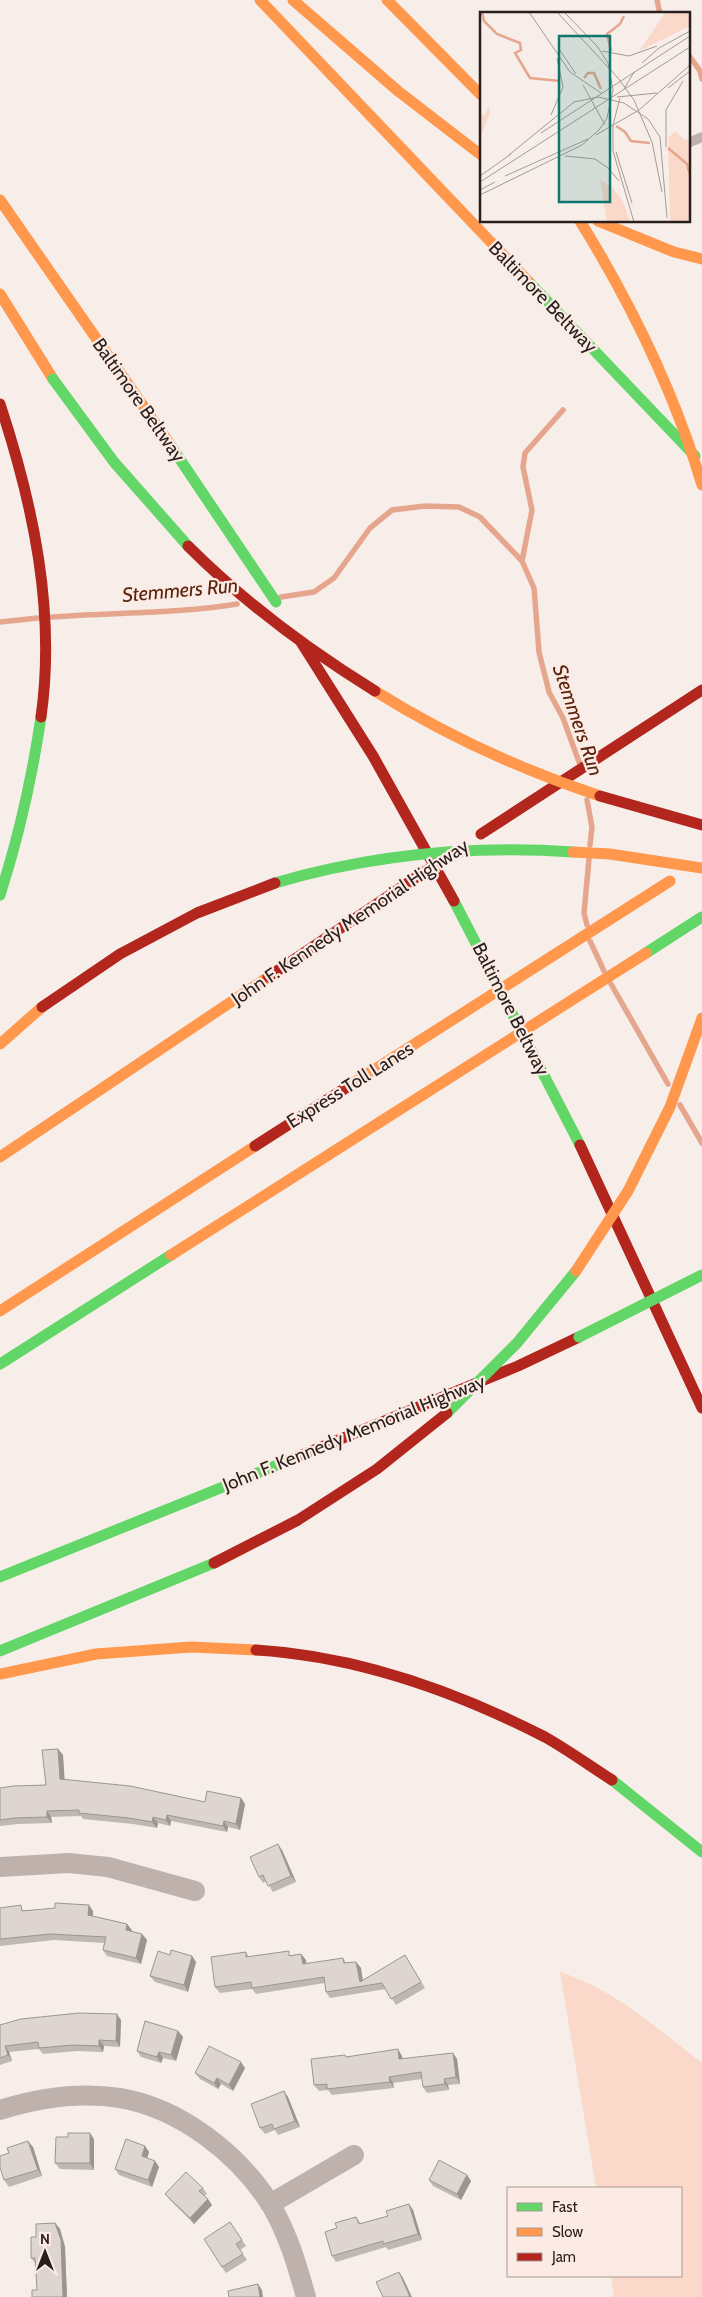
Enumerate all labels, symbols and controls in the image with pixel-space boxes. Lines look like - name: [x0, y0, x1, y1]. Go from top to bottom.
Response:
- inset map: [480, 12, 690, 222]
- street label: Baltimore Beltway: [484, 236, 602, 358]
- street label: Baltimore Beltway: [88, 334, 191, 467]
- water label: Stemmers Run: [121, 573, 239, 607]
- water label: Stemmers Run: [548, 661, 608, 779]
- street label: John F. Kennedy Memorial Highway: [226, 834, 473, 1011]
- street label: Baltimore Beltway: [468, 939, 555, 1080]
- street label: Express Toll Lanes: [283, 1037, 418, 1133]
- street label: John F. Kennedy Memorial Highway: [218, 1370, 489, 1497]
- legend: [507, 2187, 682, 2277]
- text: Fast: [552, 2198, 577, 2216]
- text: Slow: [552, 2223, 583, 2241]
- north arrow: [20, 2227, 70, 2277]
- text: N: [40, 2230, 50, 2248]
- text: Jam: [551, 2248, 576, 2266]

